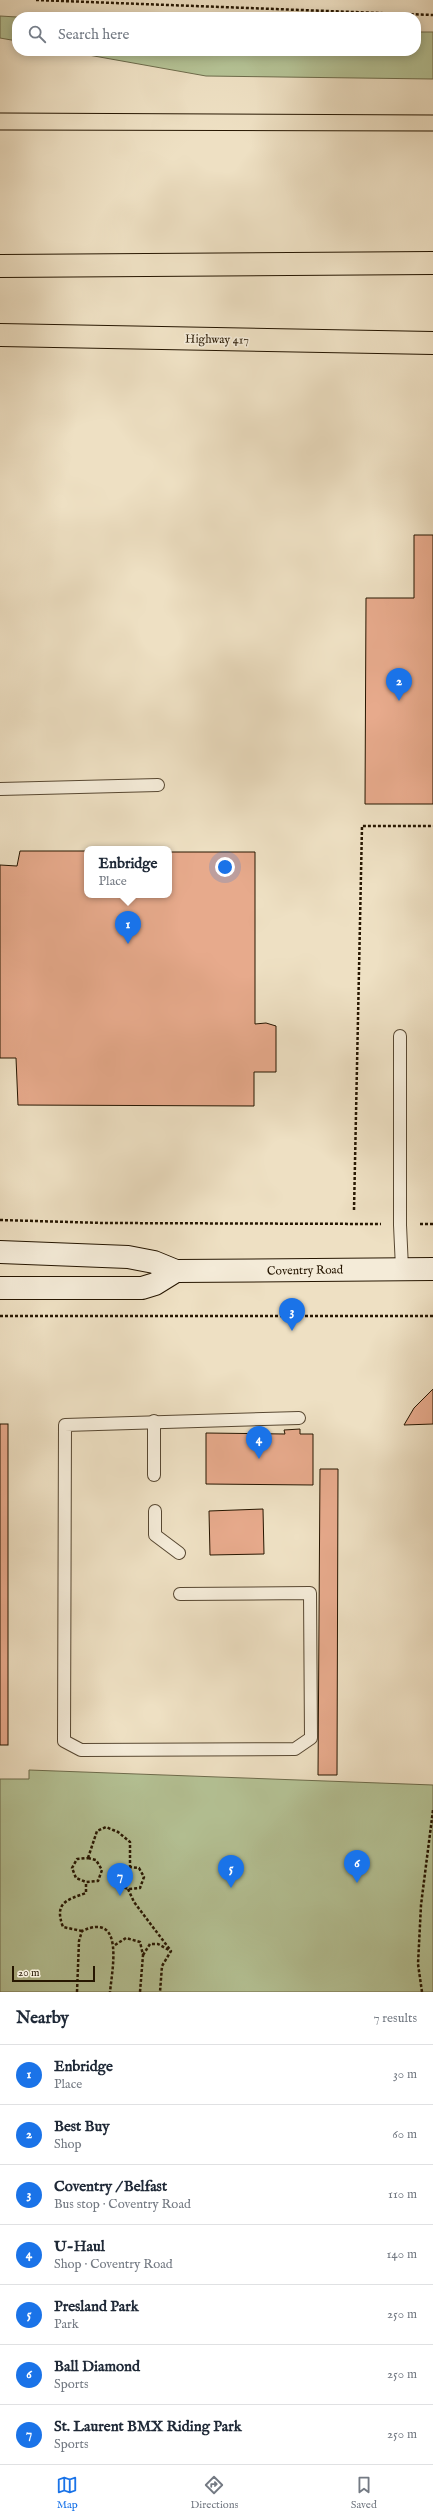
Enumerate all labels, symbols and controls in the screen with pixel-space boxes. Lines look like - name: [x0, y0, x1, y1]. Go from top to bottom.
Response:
- search box: [12, 12, 421, 56]
- icon: search: [26, 23, 48, 45]
- text: Search here: [58, 25, 129, 44]
- street label: Highway 417: [185, 331, 249, 348]
- pin: 2: [386, 668, 412, 701]
- popup: [84, 846, 172, 898]
- text: Enbridge: [99, 854, 157, 873]
- your location: [215, 857, 235, 877]
- text: Place: [99, 873, 127, 890]
- pin: 1: [115, 911, 141, 944]
- street label: Coventry Road: [267, 1262, 344, 1279]
- pin: 3: [279, 1298, 305, 1331]
- pin: 4: [246, 1426, 272, 1459]
- pin: 6: [344, 1850, 370, 1883]
- pin: 5: [218, 1855, 244, 1888]
- pin: 7: [107, 1863, 133, 1896]
- scale bar: [12, 1964, 95, 1983]
- text: 20 m: [18, 1966, 39, 1980]
- text: Nearby: [16, 2008, 69, 2029]
- text: 7 results: [373, 2010, 417, 2027]
- text: Enbridge: [54, 2057, 113, 2076]
- text: 1: [27, 2066, 31, 2083]
- text: 30 m: [393, 2066, 417, 2083]
- text: Place: [54, 2076, 82, 2093]
- text: Best Buy: [54, 2117, 110, 2136]
- text: 2: [26, 2126, 32, 2143]
- text: 60 m: [392, 2126, 417, 2143]
- text: Shop: [54, 2136, 82, 2153]
- text: Coventry / Belfast: [54, 2177, 167, 2196]
- text: 3: [27, 2186, 31, 2203]
- text: 110 m: [388, 2186, 417, 2203]
- text: Bus stop · Coventry Road: [54, 2196, 191, 2213]
- text: U-Haul: [54, 2237, 105, 2256]
- text: 4: [26, 2246, 32, 2263]
- text: 140 m: [387, 2246, 417, 2263]
- text: Shop · Coventry Road: [54, 2256, 173, 2273]
- text: Presland Park: [54, 2297, 139, 2316]
- text: 5: [27, 2306, 31, 2323]
- text: 250 m: [387, 2306, 417, 2323]
- text: Park: [54, 2316, 79, 2333]
- text: Ball Diamond: [54, 2357, 140, 2376]
- text: 6: [26, 2366, 32, 2383]
- text: 250 m: [387, 2366, 417, 2383]
- text: Sports: [54, 2376, 89, 2393]
- text: St. Laurent BMX Riding Park: [54, 2417, 242, 2436]
- text: 7: [26, 2426, 32, 2443]
- text: 250 m: [387, 2426, 417, 2443]
- text: Sports: [54, 2436, 89, 2453]
- tab: Map: [56, 2474, 78, 2512]
- tab: Directions: [191, 2474, 238, 2512]
- tab: Saved: [351, 2474, 377, 2512]

